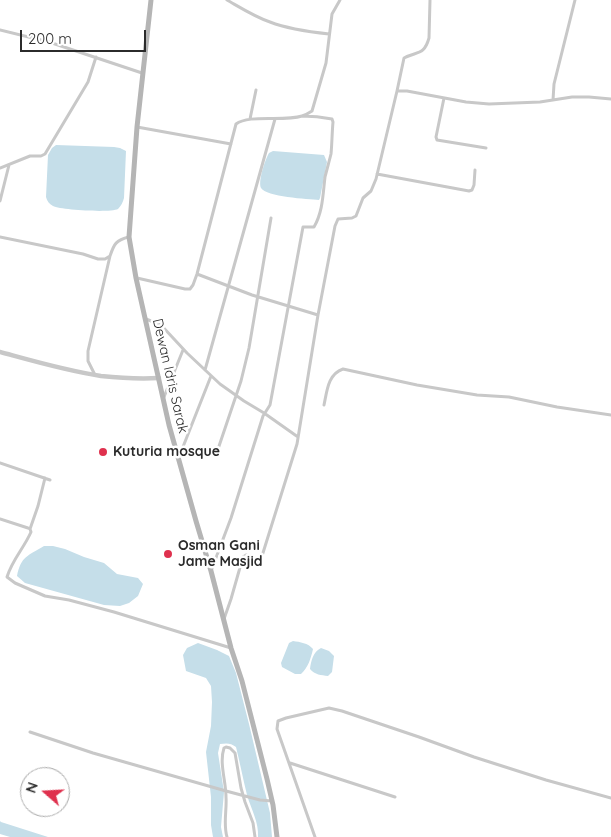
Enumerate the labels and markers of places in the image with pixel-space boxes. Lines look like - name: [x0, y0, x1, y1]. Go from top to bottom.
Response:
- place label: Kuturia mosque: [113, 444, 220, 460]
- marker: Kuturia mosque: [97, 446, 109, 458]
- place label: Osman Gani Jame Masjid: [178, 538, 263, 570]
- marker: Osman Gani Jame Masjid: [162, 548, 174, 560]

